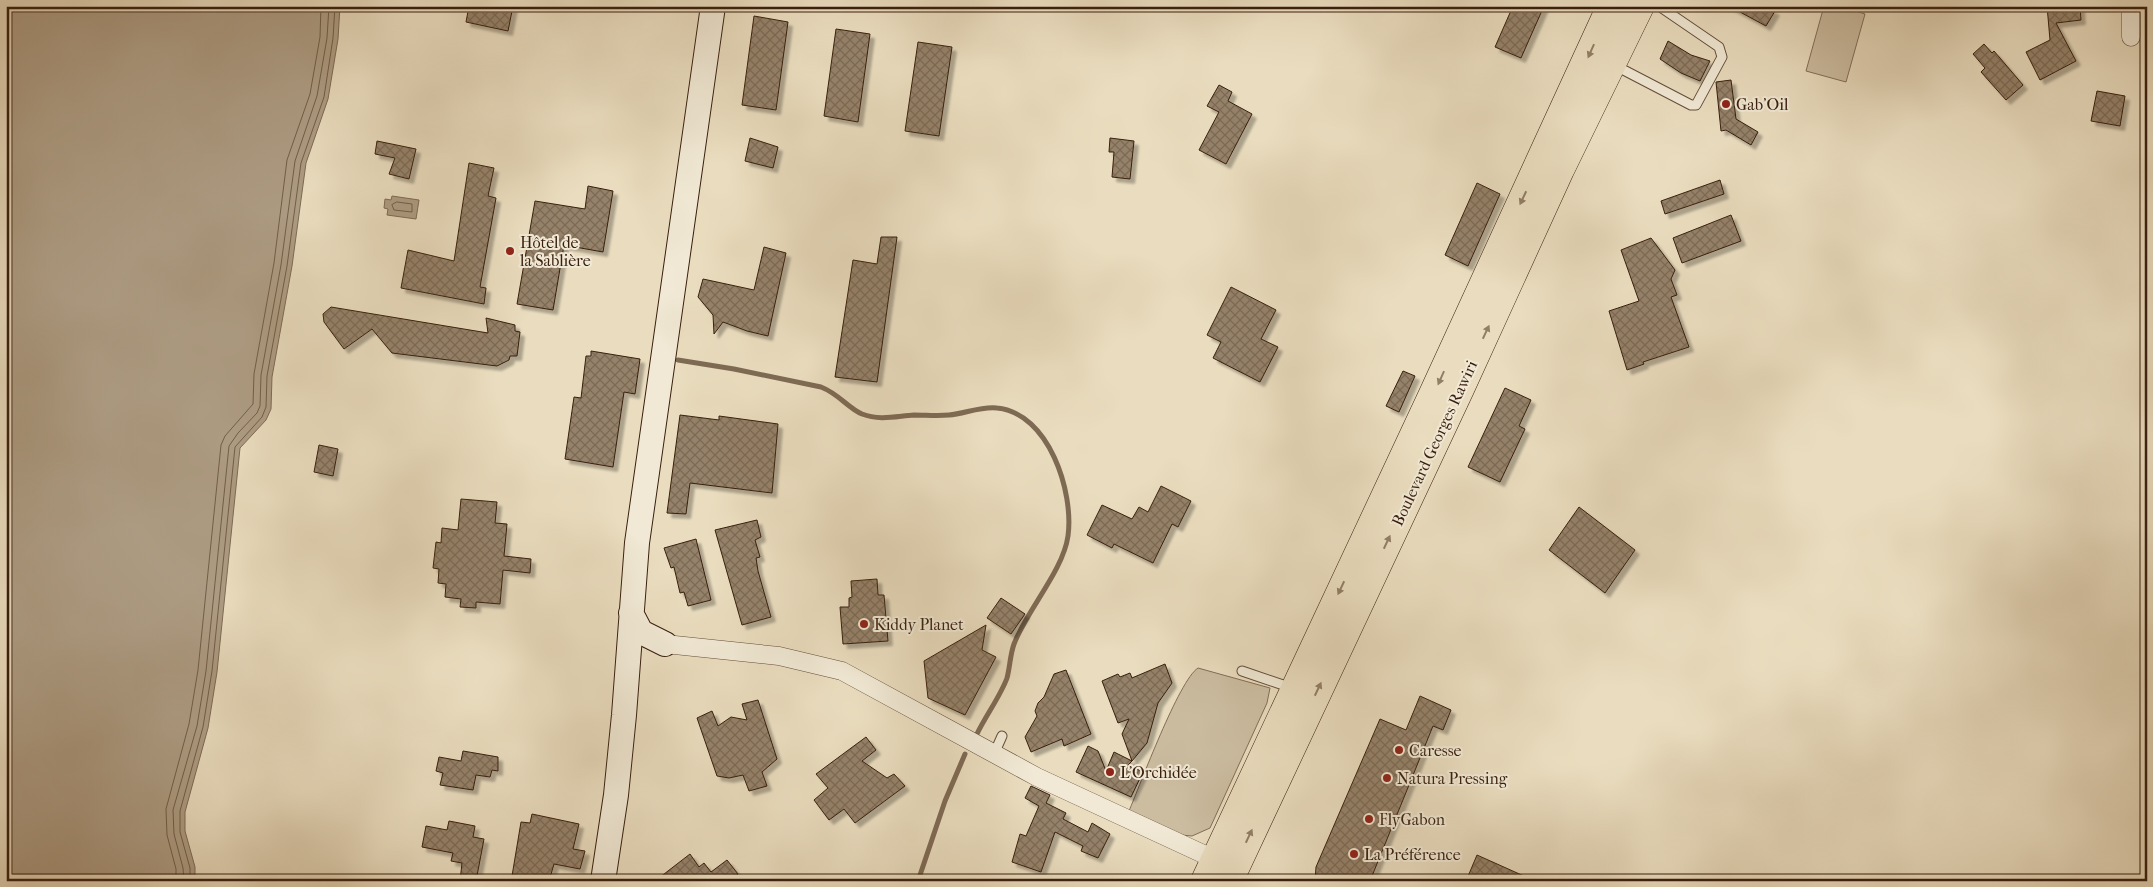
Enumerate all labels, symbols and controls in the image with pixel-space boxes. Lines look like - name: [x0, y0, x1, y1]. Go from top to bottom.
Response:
- one-way arrow: [1587, 44, 1595, 58]
- place label: Gab'Oil: [1736, 95, 1789, 114]
- marker: Gab'Oil: [1720, 98, 1732, 110]
- one-way arrow: [1519, 191, 1527, 205]
- place label: Hôtel de la Sablière: [519, 233, 591, 270]
- marker: Hôtel de la Sablière: [504, 245, 516, 257]
- one-way arrow: [1482, 325, 1490, 339]
- street label: Boulevard Georges Rawiri: [1388, 357, 1481, 529]
- one-way arrow: [1436, 371, 1444, 385]
- one-way arrow: [1383, 535, 1391, 549]
- one-way arrow: [1337, 581, 1345, 595]
- place label: Kiddy Planet: [874, 615, 964, 634]
- marker: Kiddy Planet: [858, 618, 870, 630]
- one-way arrow: [1314, 682, 1322, 696]
- place label: Caresse: [1409, 741, 1462, 760]
- marker: Caresse: [1393, 744, 1405, 756]
- place label: L'Orchidée: [1120, 763, 1197, 782]
- marker: L'Orchidée: [1104, 766, 1116, 778]
- place label: Natura Pressing: [1397, 769, 1508, 788]
- marker: Natura Pressing: [1381, 772, 1393, 784]
- place label: FlyGabon: [1379, 810, 1446, 829]
- marker: FlyGabon: [1363, 813, 1375, 825]
- one-way arrow: [1245, 829, 1253, 843]
- place label: La Préférence: [1364, 845, 1461, 864]
- marker: La Préférence: [1348, 848, 1360, 860]

